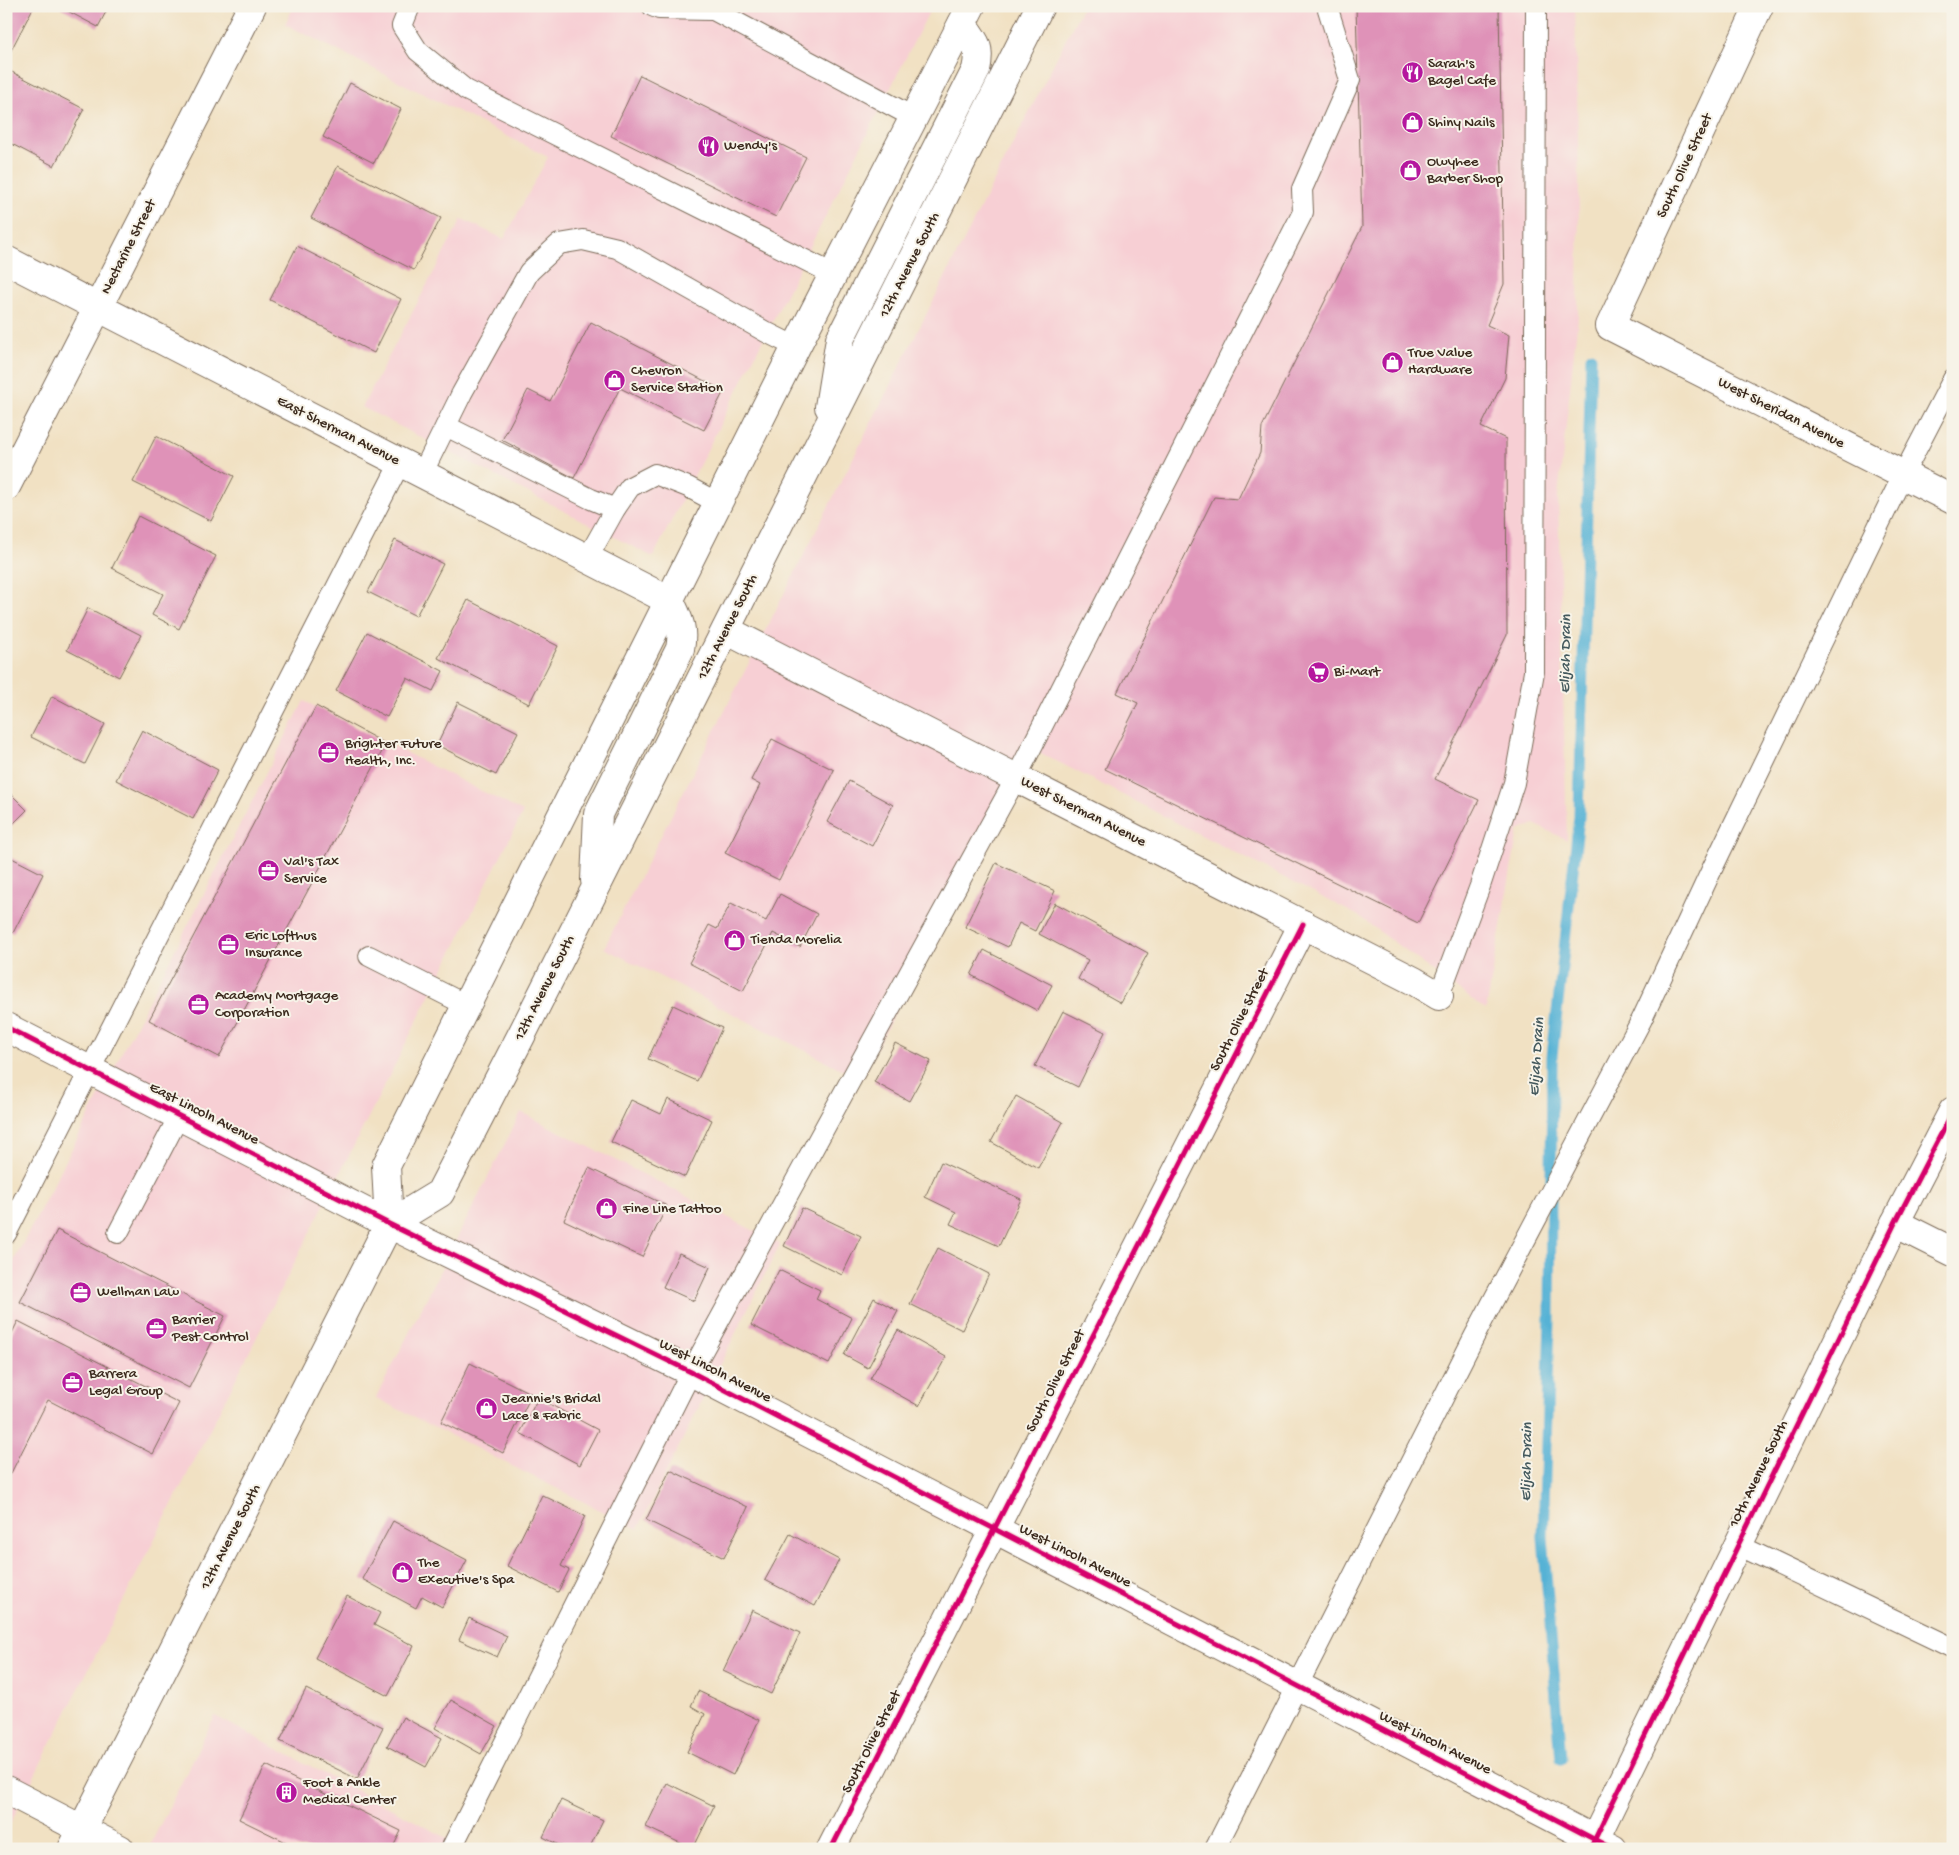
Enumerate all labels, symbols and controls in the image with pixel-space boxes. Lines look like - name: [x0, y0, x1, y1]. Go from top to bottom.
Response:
- place label: Sarah's Bagel Cafe: [1427, 55, 1496, 90]
- restaurant icon: Sarah's Bagel Cafe: [1400, 61, 1424, 85]
- street label: South Olive Street: [1653, 109, 1718, 221]
- shop icon: Shiny Nails: [1400, 111, 1424, 135]
- place label: Shiny Nails: [1428, 114, 1495, 132]
- restaurant icon: Wendy's: [696, 134, 720, 158]
- place label: Wendy's: [724, 137, 778, 155]
- place label: Owyhee Barber Shop: [1426, 153, 1504, 188]
- shop icon: Owyhee Barber Shop: [1399, 159, 1423, 183]
- street label: Nectarine Street: [97, 195, 161, 297]
- street label: 12th Avenue South: [875, 209, 944, 322]
- place label: True Value Hardware: [1407, 344, 1472, 379]
- shop icon: True Value Hardware: [1380, 350, 1404, 374]
- place label: Chevron Service Station: [631, 362, 723, 397]
- shop icon: Chevron Service Station: [603, 368, 627, 392]
- street label: West Sheridan Avenue: [1715, 373, 1848, 453]
- street label: East Sherman Avenue: [273, 392, 403, 470]
- street label: 12th Avenue South: [693, 571, 762, 684]
- water label: Elijah Drain: [1557, 614, 1577, 694]
- supermarket icon: Bi-Mart: [1306, 660, 1330, 684]
- place label: Bi-Mart: [1333, 663, 1382, 681]
- place label: Brighter Future Health, Inc.: [344, 735, 442, 770]
- office icon: Brighter Future Health, Inc.: [317, 741, 341, 765]
- street label: West Sherman Avenue: [1017, 773, 1149, 852]
- place label: Val's Tax Service: [283, 853, 339, 888]
- office icon: Val's Tax Service: [256, 859, 280, 883]
- place label: Eric Lofthus Insurance: [245, 927, 317, 962]
- shop icon: Tienda Morelia: [723, 928, 747, 952]
- place label: Tienda Morelia: [750, 931, 842, 949]
- street label: 12th Avenue South: [510, 932, 579, 1045]
- office icon: Eric Lofthus Insurance: [217, 933, 241, 957]
- street label: South Olive Street: [1206, 964, 1275, 1074]
- place label: Academy Mortgage Corporation: [215, 987, 338, 1022]
- office icon: Academy Mortgage Corporation: [187, 993, 211, 1017]
- water label: Elijah Drain: [1526, 1017, 1550, 1097]
- street label: East Lincoln Avenue: [146, 1079, 262, 1150]
- shop icon: Fine Line Tattoo: [595, 1197, 619, 1221]
- place label: Fine Line Tattoo: [622, 1200, 722, 1218]
- office icon: Wellman Law: [69, 1280, 93, 1304]
- place label: Wellman Law: [97, 1283, 180, 1301]
- place label: Barrier Pest Control: [171, 1311, 249, 1346]
- office icon: Barrier Pest Control: [144, 1317, 168, 1341]
- street label: South Olive Street: [1022, 1325, 1091, 1435]
- street label: West Lincoln Avenue: [656, 1335, 774, 1407]
- place label: Barrera Legal Group: [88, 1365, 164, 1400]
- office icon: Barrera Legal Group: [61, 1371, 85, 1395]
- place label: Jeannie's Bridal Lace & Fabric: [502, 1390, 601, 1425]
- shop icon: Jeannie's Bridal Lace & Fabric: [474, 1396, 498, 1420]
- street label: 10th Avenue South: [1725, 1418, 1793, 1531]
- water label: Elijah Drain: [1518, 1422, 1538, 1502]
- street label: 12th Avenue South: [196, 1481, 265, 1594]
- street label: West Lincoln Avenue: [1016, 1520, 1134, 1592]
- place label: The Executive's Spa: [417, 1554, 515, 1589]
- shop icon: The Executive's Spa: [390, 1560, 414, 1584]
- street label: South Olive Street: [838, 1686, 907, 1796]
- street label: West Lincoln Avenue: [1376, 1707, 1494, 1779]
- place label: Foot & Ankle Medical Center: [302, 1774, 397, 1809]
- building icon: Foot & Ankle Medical Center: [275, 1780, 299, 1804]

